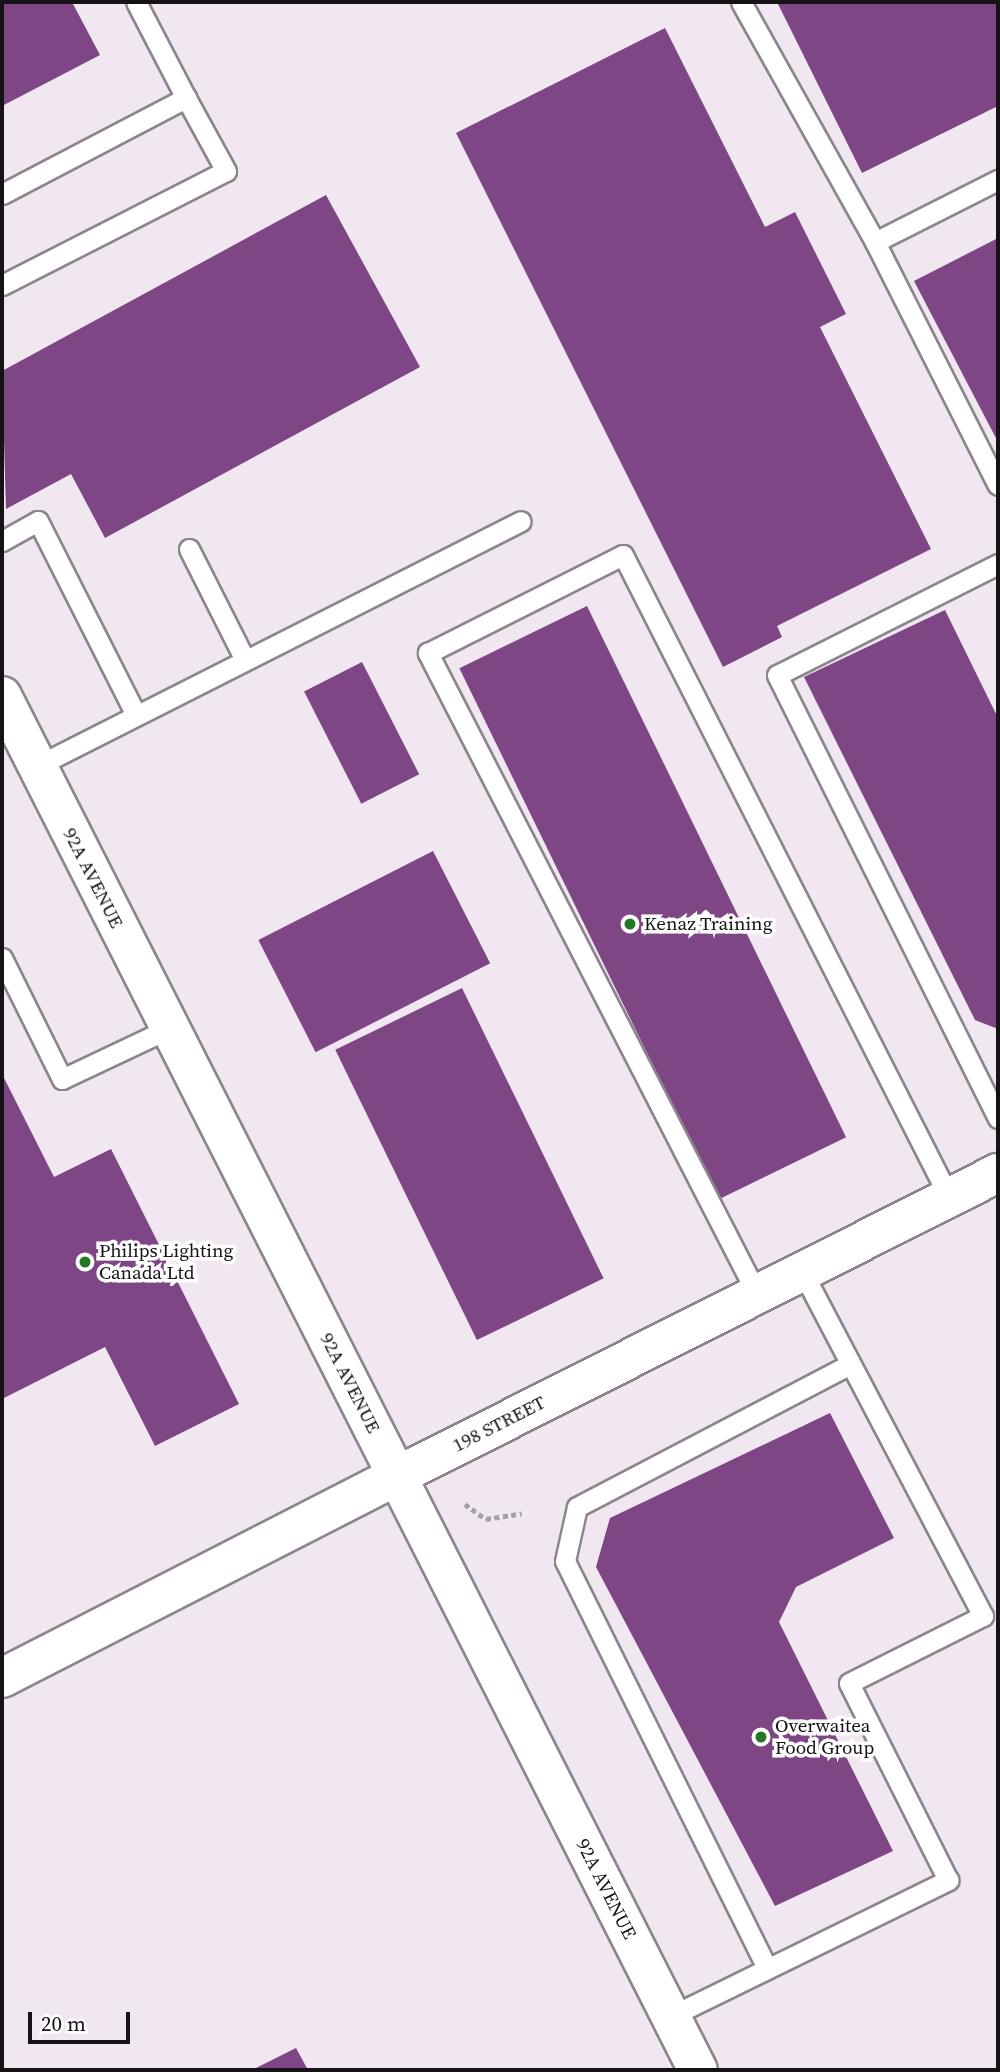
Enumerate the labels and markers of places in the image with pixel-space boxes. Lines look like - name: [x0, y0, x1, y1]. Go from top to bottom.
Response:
- place label: Kenaz Training: [644, 913, 773, 935]
- marker: Kenaz Training: [622, 916, 638, 932]
- place label: Philips Lighting Canada Ltd: [99, 1240, 233, 1284]
- marker: Philips Lighting Canada Ltd: [77, 1254, 93, 1270]
- place label: Overwaitea Food Group: [775, 1715, 874, 1759]
- marker: Overwaitea Food Group: [753, 1729, 769, 1745]

